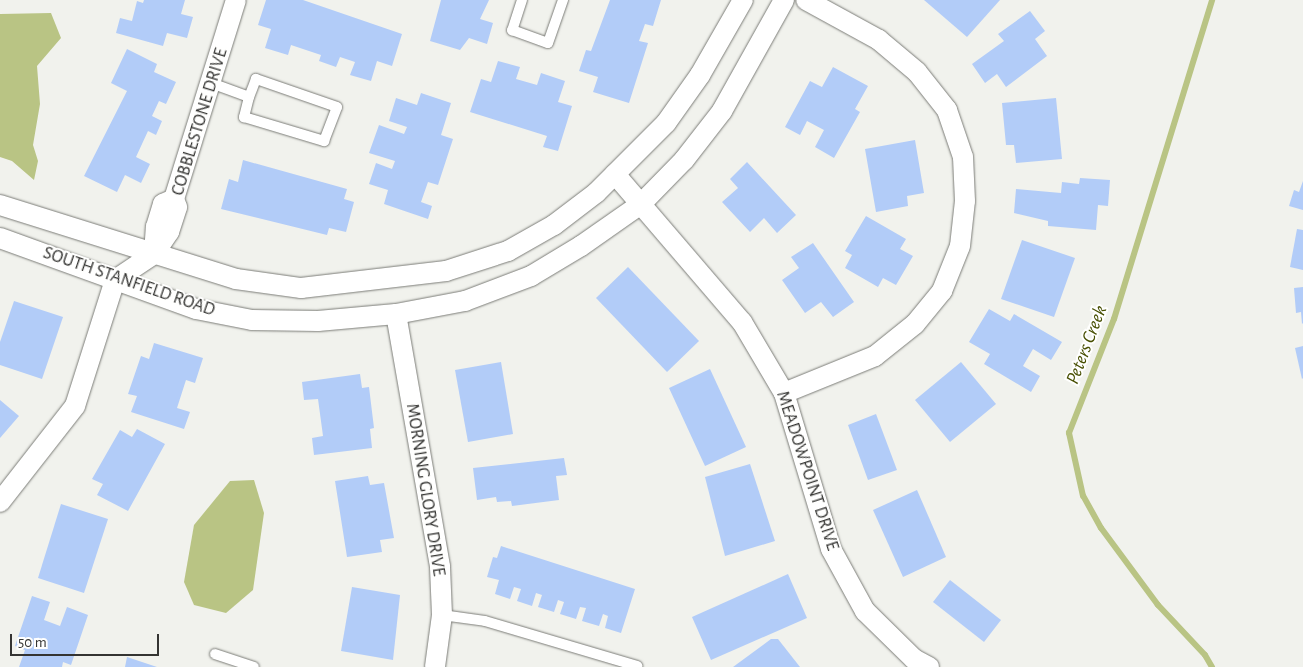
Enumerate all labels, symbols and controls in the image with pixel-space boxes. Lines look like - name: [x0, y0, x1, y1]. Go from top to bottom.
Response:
- street label: COBBLESTONE DRIVE: [167, 46, 233, 198]
- street label: SOUTH STANFIELD ROAD: [40, 242, 218, 322]
- water label: Peters Creek: [1062, 302, 1112, 388]
- street label: MEADOWPOINT DRIVE: [771, 388, 843, 554]
- street label: MORNING GLORY DRIVE: [401, 402, 449, 578]
- scale bar: [12, 624, 161, 656]
- text: 50 m: [18, 635, 47, 650]

